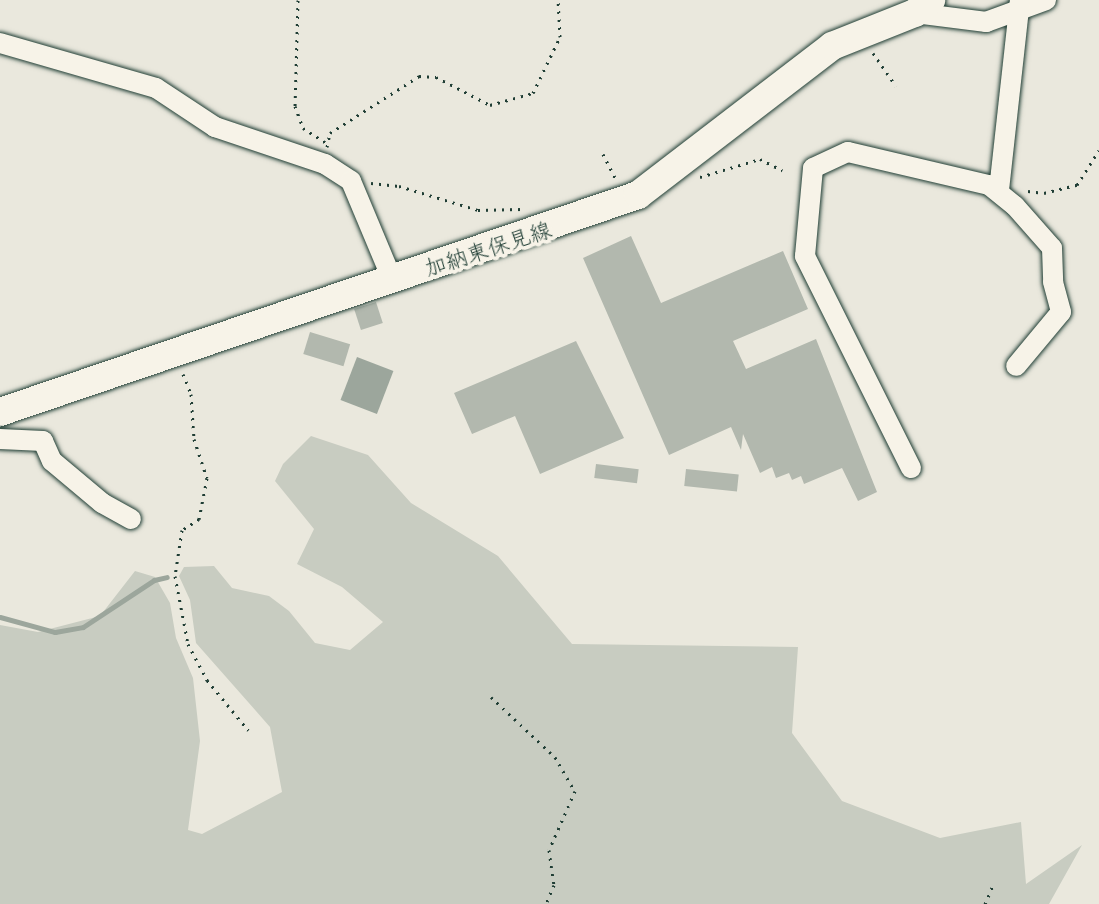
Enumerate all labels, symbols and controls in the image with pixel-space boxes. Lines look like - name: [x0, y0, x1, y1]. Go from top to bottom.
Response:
- street label: 加納東保見線: [421, 216, 555, 282]

